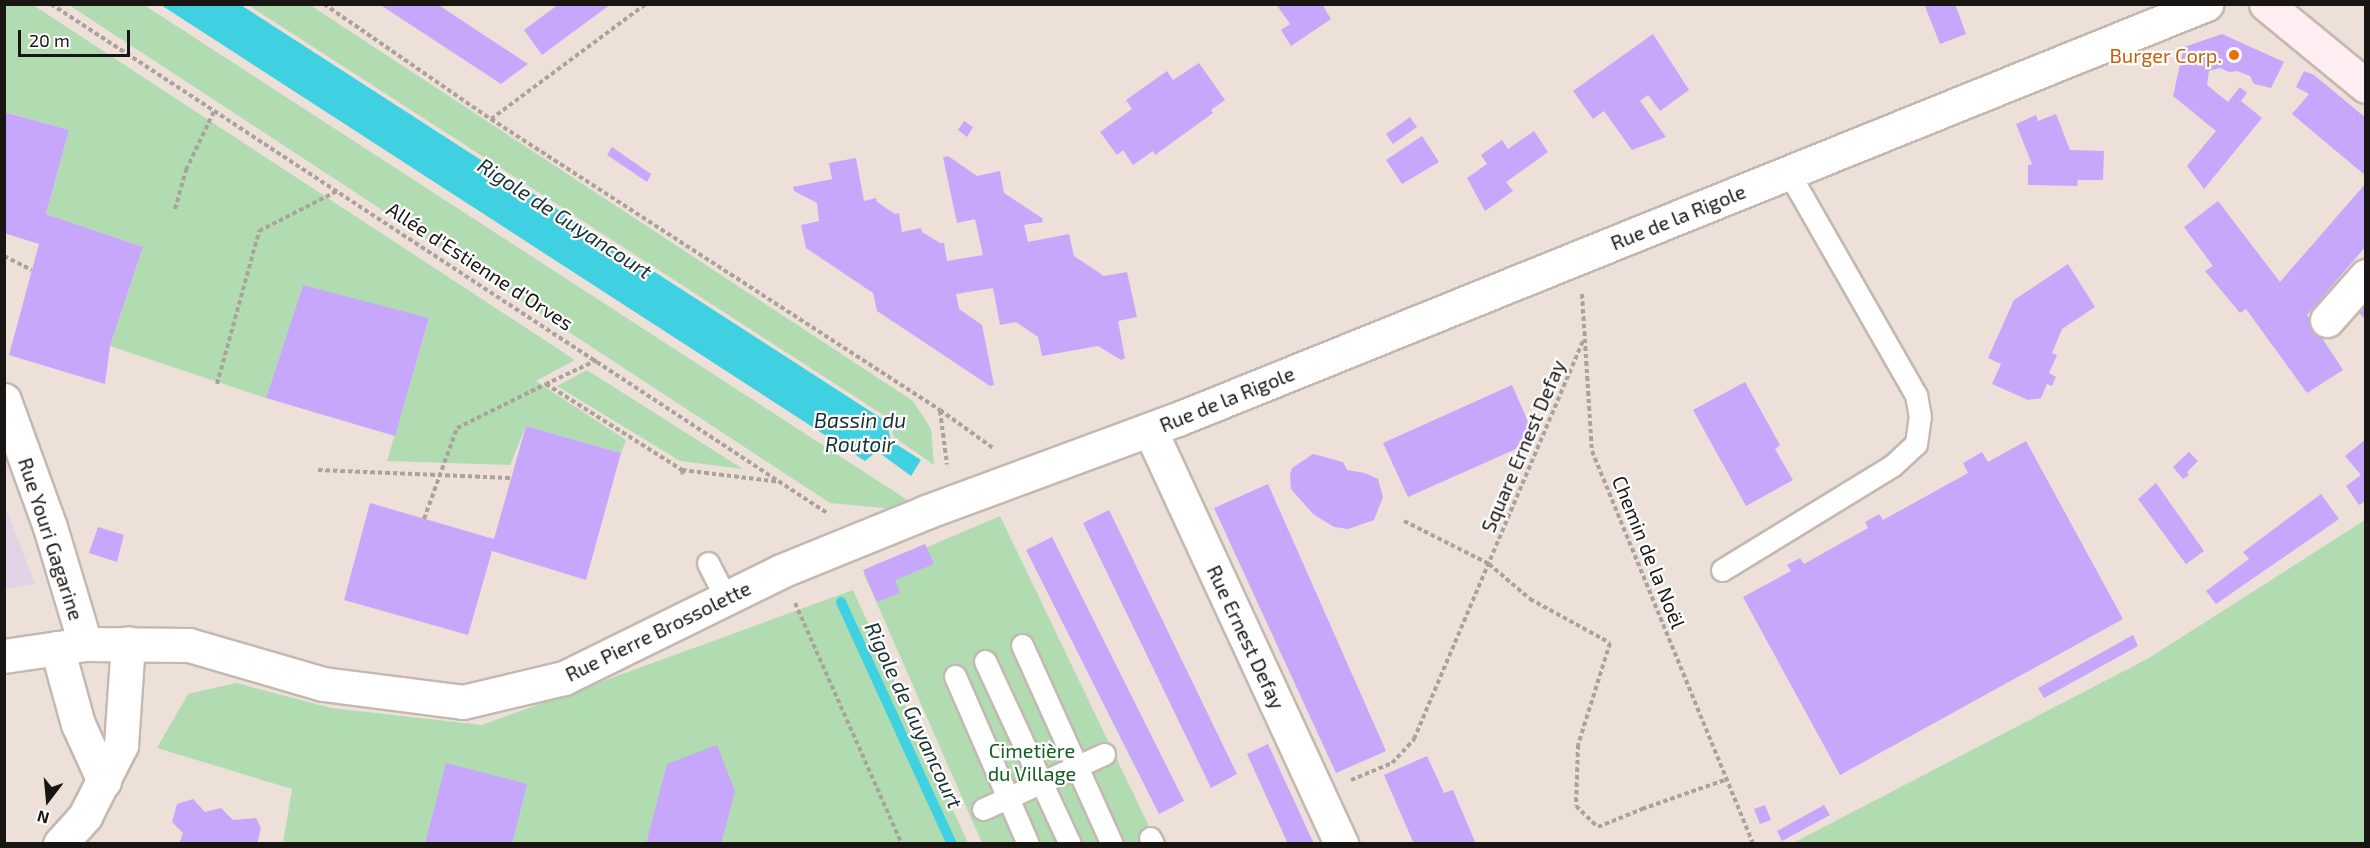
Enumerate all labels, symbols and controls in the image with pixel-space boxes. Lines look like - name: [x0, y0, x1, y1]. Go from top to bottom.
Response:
- scale bar: [21, 18, 134, 56]
- text: 20 m: [29, 29, 70, 51]
- place label: Burger Corp.: [2109, 43, 2222, 67]
- marker: Burger Corp.: [2227, 48, 2241, 62]
- water label: Rigole de Guyancourt: [473, 152, 657, 284]
- street label: Rue de la Rigole: [1607, 179, 1749, 255]
- street label: Allée d'Estienne d'Orves: [382, 197, 578, 335]
- street label: Square Ernest Defay: [1476, 356, 1570, 536]
- street label: Rue de la Rigole: [1156, 361, 1298, 437]
- water label: Bassin du Routoir: [814, 407, 906, 457]
- street label: Rue Youri Gagarine: [13, 454, 89, 624]
- street label: Chemin de la Noël: [1607, 472, 1691, 632]
- street label: Rue Ernest Defay: [1202, 561, 1290, 713]
- street label: Rue Pierre Brossolette: [561, 576, 755, 686]
- water label: Rigole de Guyancourt: [860, 618, 968, 812]
- park label: Cimetière du Village: [987, 739, 1077, 786]
- north arrow: [18, 770, 78, 830]
- text: N: [35, 807, 51, 829]

